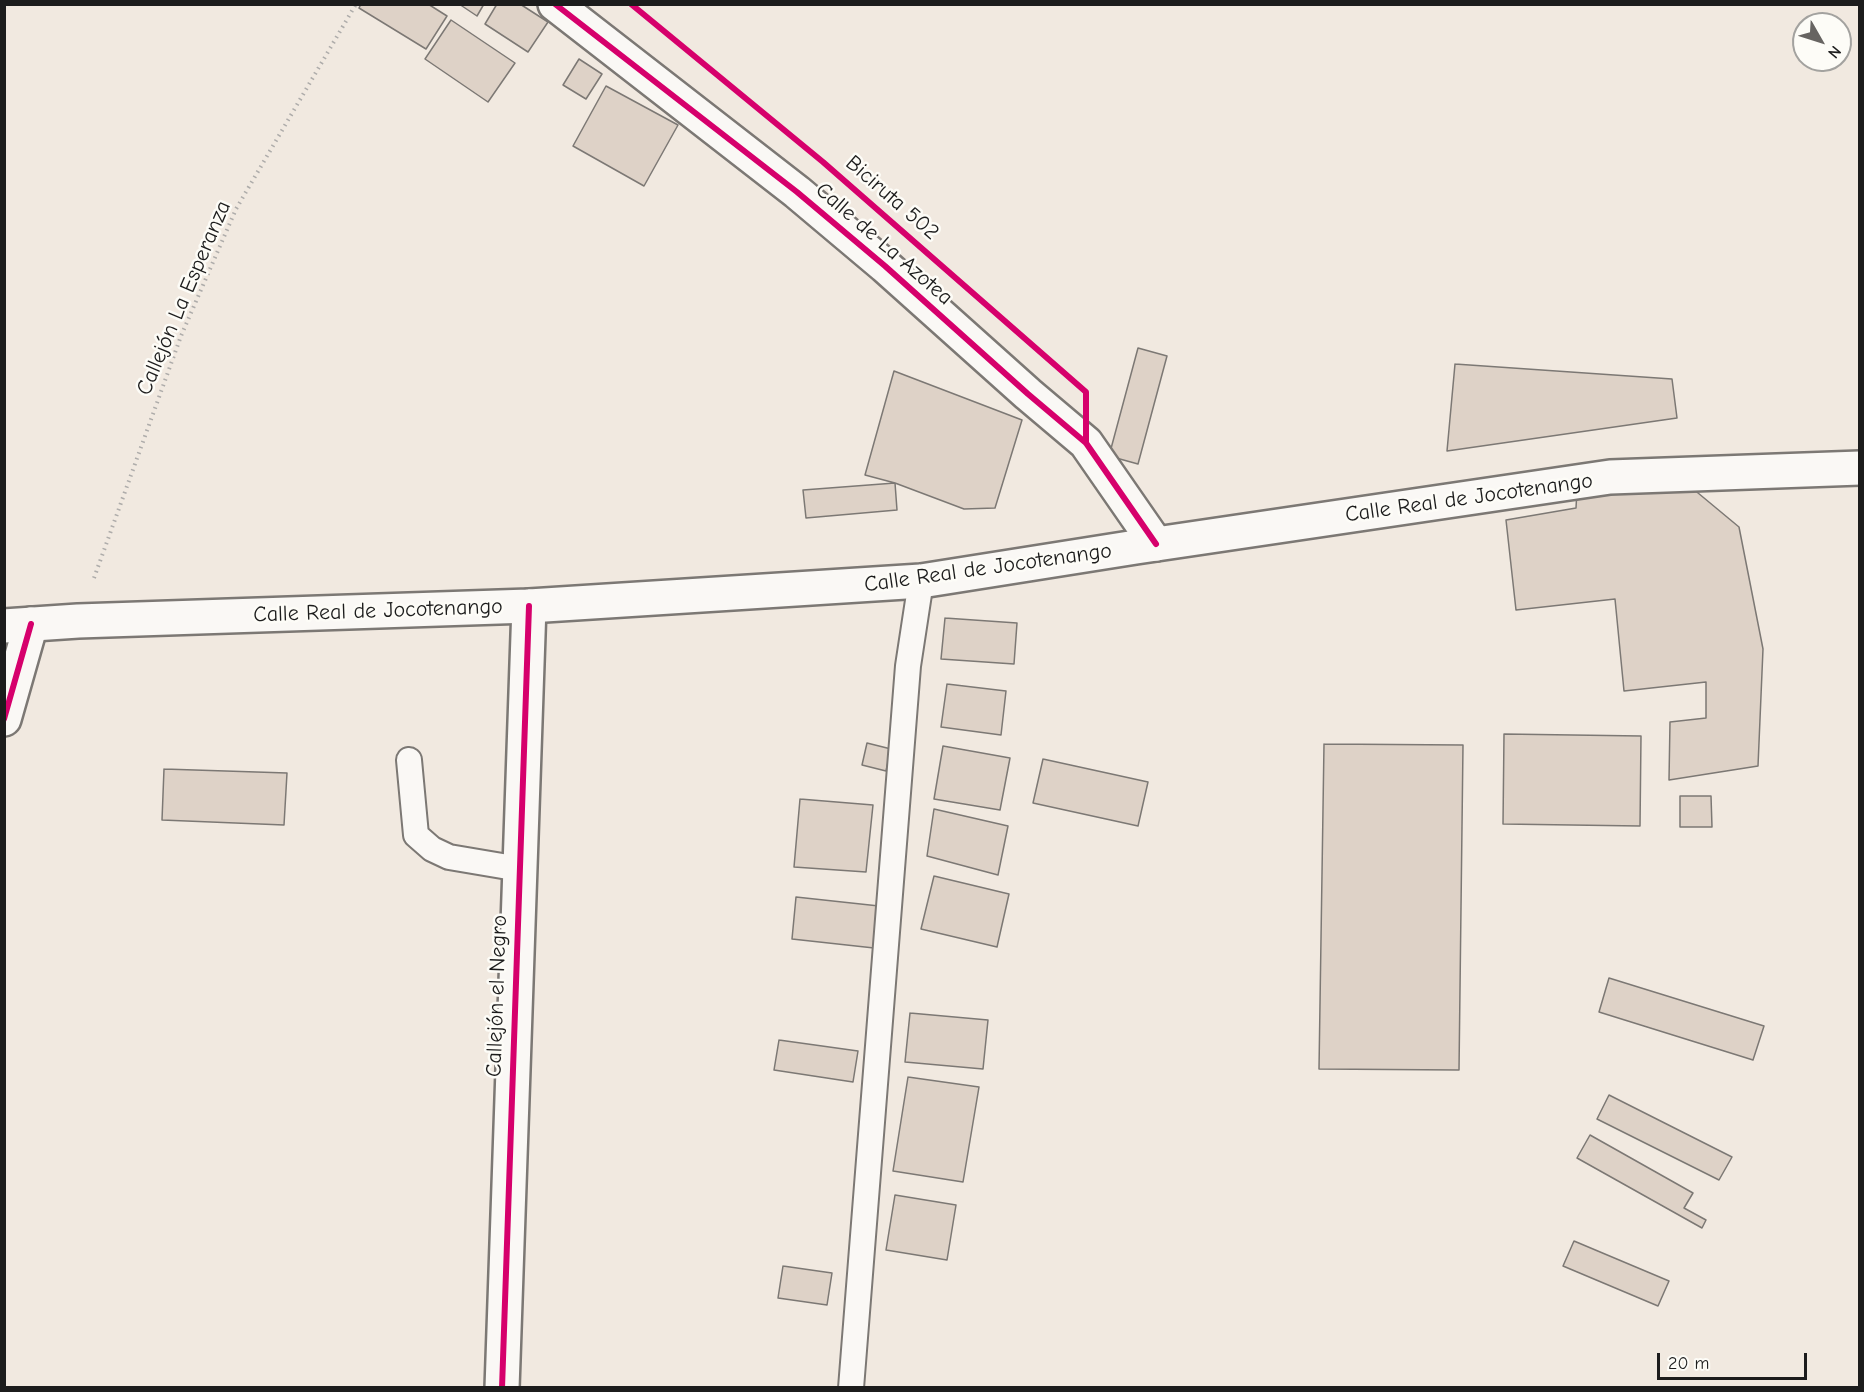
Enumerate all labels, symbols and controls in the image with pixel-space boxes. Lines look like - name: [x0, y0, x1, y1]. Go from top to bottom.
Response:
- north arrow: [1792, 12, 1852, 72]
- text: N: [1824, 42, 1845, 62]
- street label: Biciruta 502: [840, 150, 944, 246]
- street label: Calle de La Azotea: [810, 177, 958, 311]
- street label: Callejón La Esperanza: [131, 197, 237, 399]
- street label: Calle Real de Jocotenango: [1344, 468, 1594, 528]
- street label: Calle Real de Jocotenango: [863, 538, 1113, 598]
- street label: Calle Real de Jocotenango: [253, 593, 503, 629]
- street label: Callejón el Negro: [481, 914, 513, 1078]
- scale bar: [1660, 1341, 1810, 1379]
- text: 20 m: [1668, 1353, 1709, 1374]

